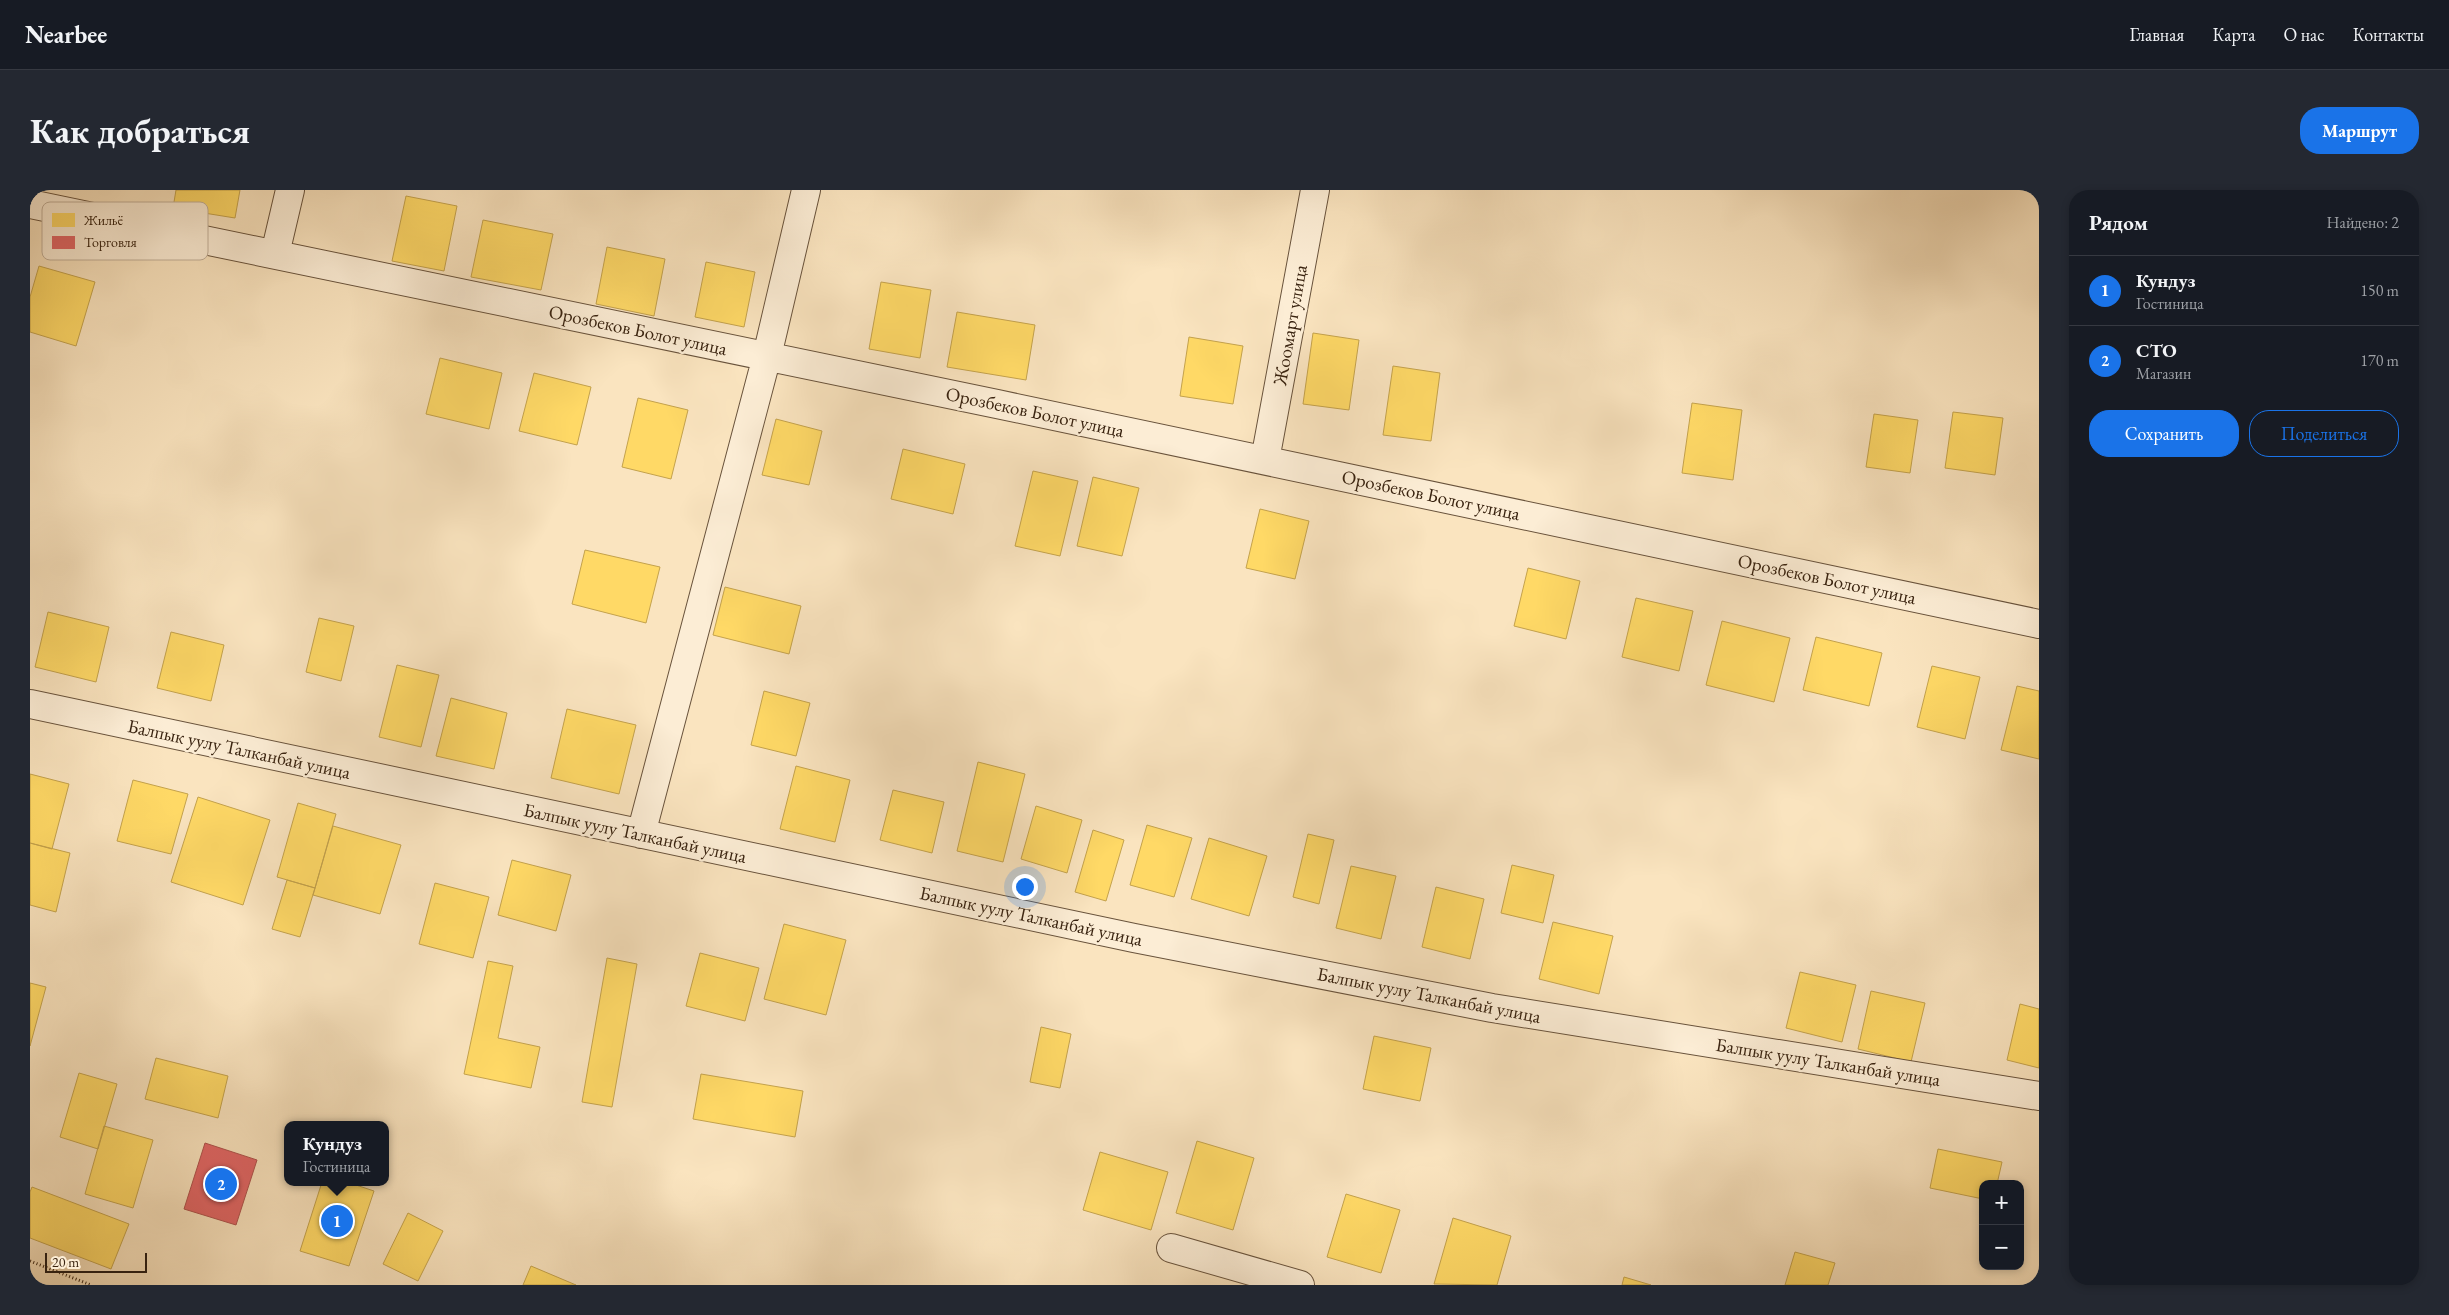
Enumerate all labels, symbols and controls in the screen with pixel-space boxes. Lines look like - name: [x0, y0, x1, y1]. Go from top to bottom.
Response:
- text: Nearbee: [25, 19, 107, 50]
- text: Главная: [2130, 23, 2184, 46]
- text: Карта: [2212, 23, 2255, 46]
- text: О нас: [2283, 23, 2325, 46]
- text: Контакты: [2353, 23, 2424, 46]
- button: Маршрут: [2300, 107, 2419, 154]
- text: Как добраться: [30, 108, 250, 153]
- legend: [42, 202, 208, 260]
- text: Рядом: [2089, 209, 2148, 236]
- text: Жильё: [83, 211, 124, 229]
- text: Найдено: 2: [2327, 212, 2399, 233]
- text: Торговля: [84, 233, 137, 251]
- street label: Жоомарт улица: [1267, 262, 1313, 388]
- text: Кундуз: [2136, 268, 2195, 293]
- text: 1: [2101, 280, 2109, 301]
- text: 150 m: [2360, 280, 2399, 301]
- text: Гостиница: [2136, 293, 2204, 314]
- street label: Орозбеков Болот улица: [547, 299, 730, 361]
- text: СТО: [2136, 338, 2177, 363]
- text: 2: [2101, 350, 2109, 371]
- text: 170 m: [2360, 350, 2399, 371]
- text: Магазин: [2136, 363, 2191, 384]
- street label: Орозбеков Болот улица: [944, 381, 1127, 443]
- button: Сохранить: [2089, 410, 2239, 457]
- button: Поделиться: [2249, 410, 2399, 457]
- street label: Орозбеков Болот улица: [1340, 464, 1523, 526]
- street label: Орозбеков Болот улица: [1736, 548, 1919, 610]
- street label: Балпык уулу Талканбай улица: [125, 713, 353, 785]
- street label: Балпык уулу Талканбай улица: [521, 797, 749, 869]
- your location: [1012, 874, 1038, 900]
- street label: Балпык уулу Талканбай улица: [917, 880, 1145, 952]
- street label: Балпык уулу Талканбай улица: [1315, 961, 1543, 1029]
- street label: Балпык уулу Талканбай улица: [1714, 1032, 1943, 1092]
- popup: [284, 1121, 389, 1186]
- text: Кундуз: [303, 1131, 362, 1156]
- text: Гостиница: [303, 1156, 370, 1177]
- pin: 2: [205, 1165, 237, 1203]
- map controls: [1979, 1180, 2024, 1270]
- button: +: [1979, 1180, 2024, 1225]
- pin: 1: [321, 1202, 353, 1240]
- button: −: [1979, 1225, 2024, 1270]
- scale bar: [45, 1250, 148, 1273]
- text: 20 m: [52, 1253, 79, 1271]

